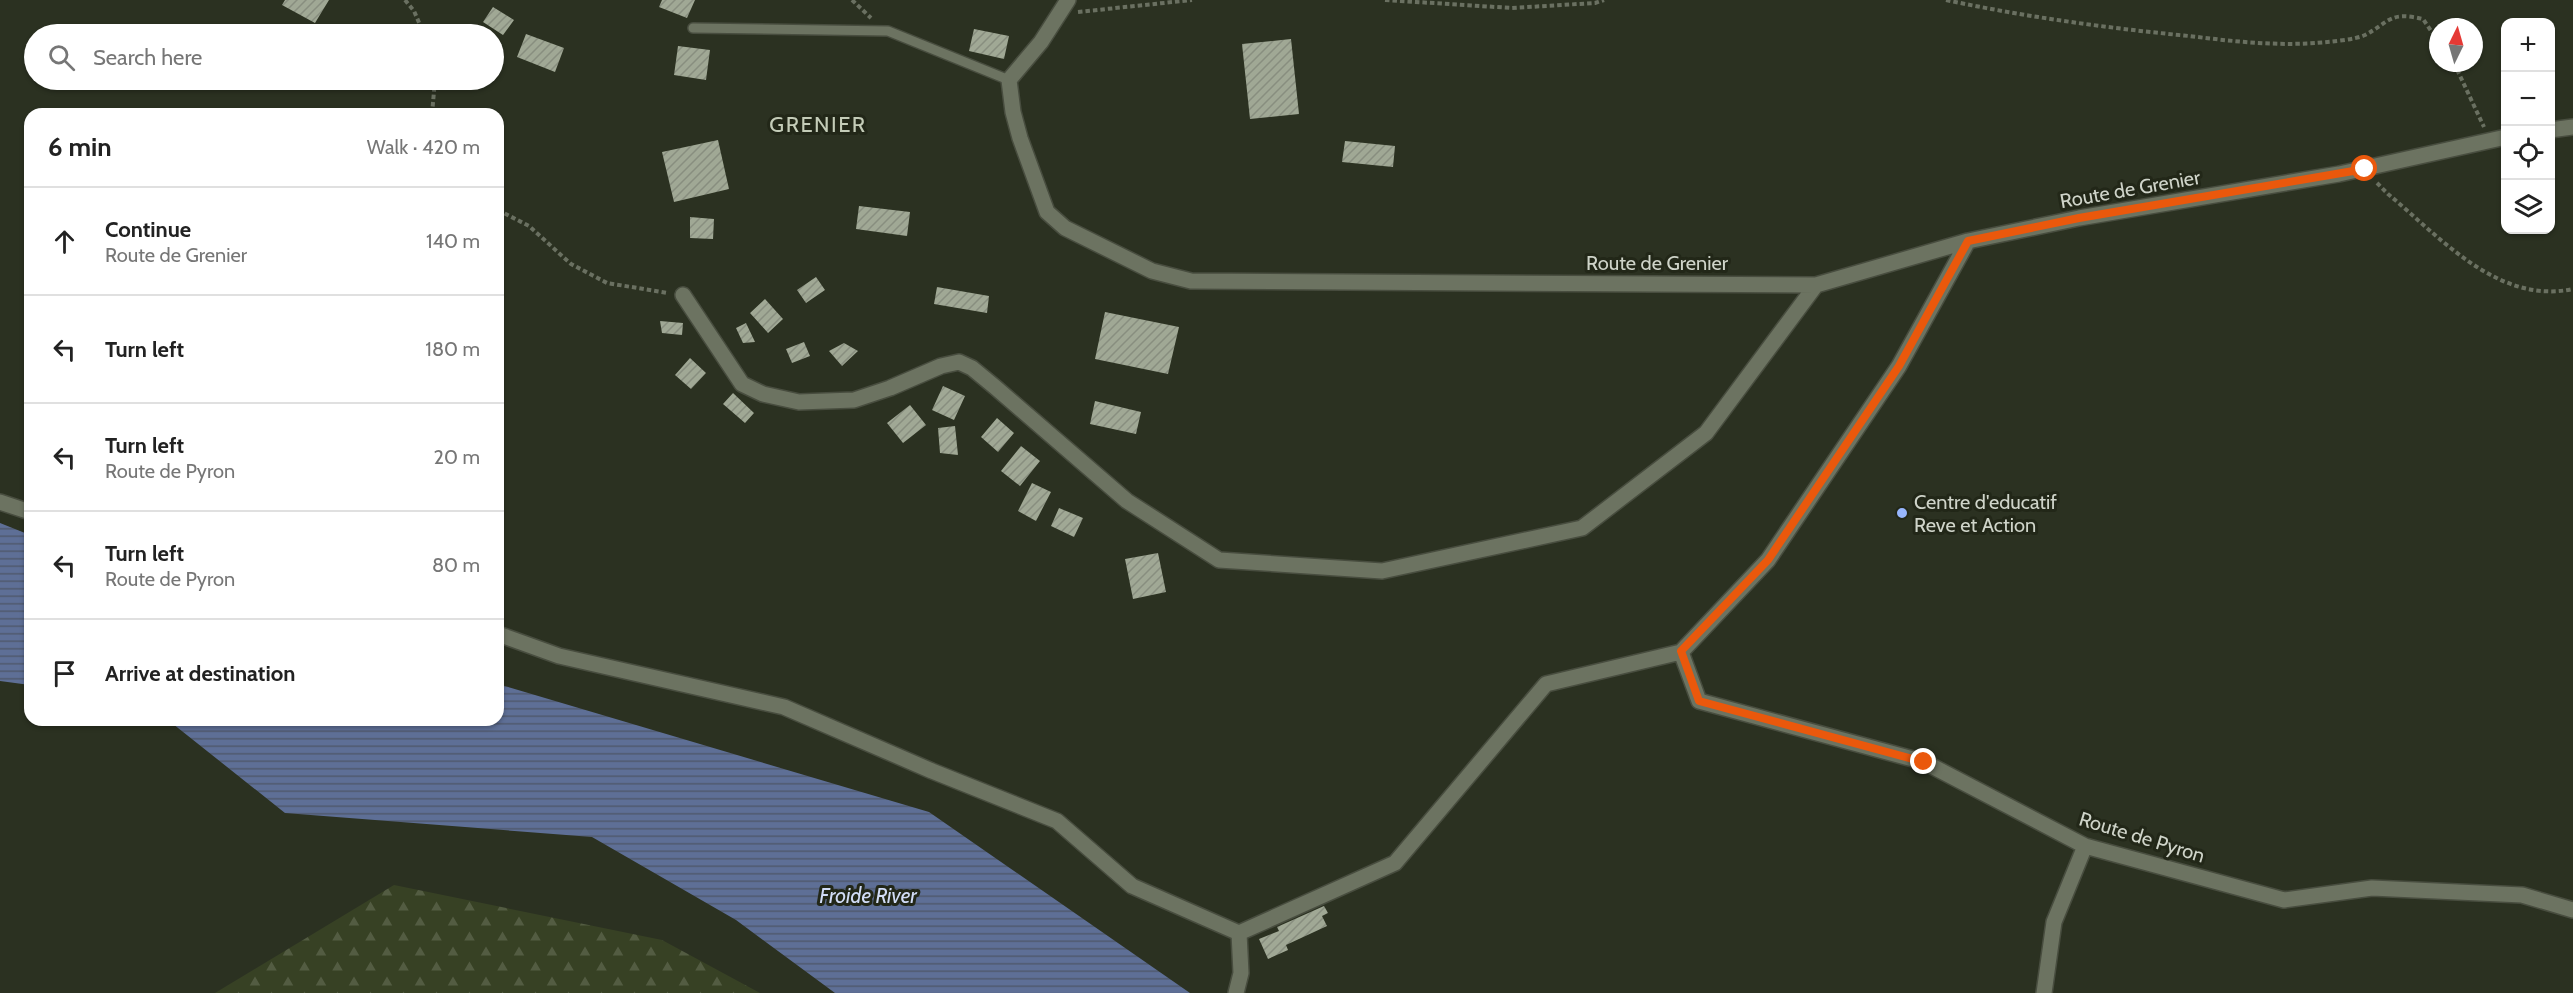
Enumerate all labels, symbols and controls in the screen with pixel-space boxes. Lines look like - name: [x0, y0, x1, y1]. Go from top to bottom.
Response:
- north arrow: [2429, 18, 2483, 72]
- map controls: [2501, 18, 2555, 234]
- button: +: [2501, 18, 2555, 72]
- search box: [24, 24, 504, 90]
- icon: search: [45, 41, 78, 74]
- text: Search here: [93, 44, 202, 71]
- button: −: [2501, 72, 2555, 126]
- district label: GRENIER: [769, 111, 867, 138]
- button: locate: [2501, 126, 2555, 180]
- text: 6 min: [48, 131, 112, 163]
- text: Walk · 420 m: [367, 135, 480, 159]
- route start: [2351, 155, 2377, 181]
- street label: Route de Grenier: [2058, 165, 2203, 213]
- button: layers: [2501, 180, 2555, 234]
- text: Continue: [105, 216, 191, 243]
- icon: ahead: [48, 225, 81, 258]
- text: 140 m: [426, 229, 480, 253]
- text: Route de Grenier: [105, 243, 247, 267]
- street label: Route de Grenier: [1586, 251, 1729, 275]
- icon: left: [48, 333, 81, 366]
- text: Turn left: [105, 336, 184, 363]
- text: 180 m: [425, 337, 480, 361]
- text: Turn left: [105, 432, 184, 459]
- icon: left: [48, 441, 81, 474]
- text: 20 m: [434, 445, 480, 469]
- text: Route de Pyron: [105, 459, 235, 483]
- place label: Centre d'educatif Reve et Action: [1914, 490, 2057, 537]
- marker: Centre d'educatif Reve et Action: [1895, 506, 1909, 520]
- text: Turn left: [105, 540, 184, 567]
- icon: left: [48, 549, 81, 582]
- text: 80 m: [432, 553, 480, 577]
- text: Route de Pyron: [105, 567, 235, 591]
- icon: arrive: [48, 657, 81, 690]
- text: Arrive at destination: [105, 660, 295, 687]
- route end: [1910, 748, 1936, 774]
- street label: Route de Pyron: [2076, 806, 2208, 868]
- water label: Froide River: [819, 883, 918, 908]

